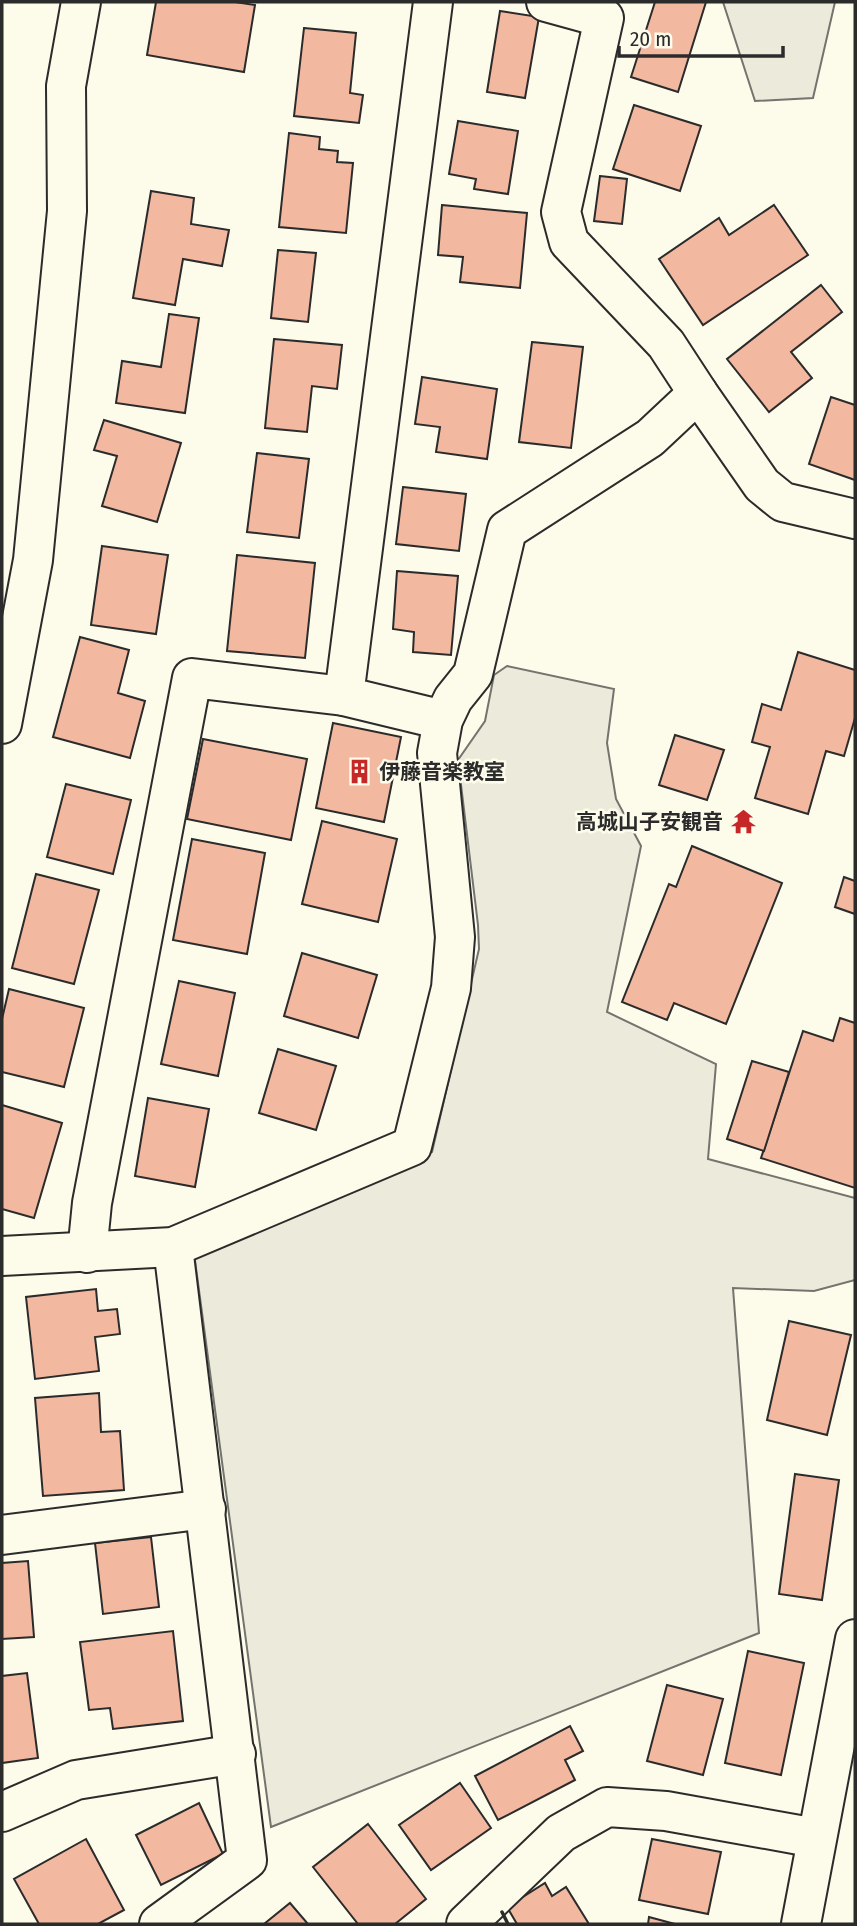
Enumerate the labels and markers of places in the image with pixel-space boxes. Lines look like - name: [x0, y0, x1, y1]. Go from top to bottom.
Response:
- building icon: 伊藤音楽教室: [345, 758, 373, 786]
- place label: 伊藤音楽教室: [379, 759, 505, 785]
- temple icon: 高城山子安観音: [729, 808, 757, 836]
- place label: 高城山子安観音: [576, 809, 723, 835]

